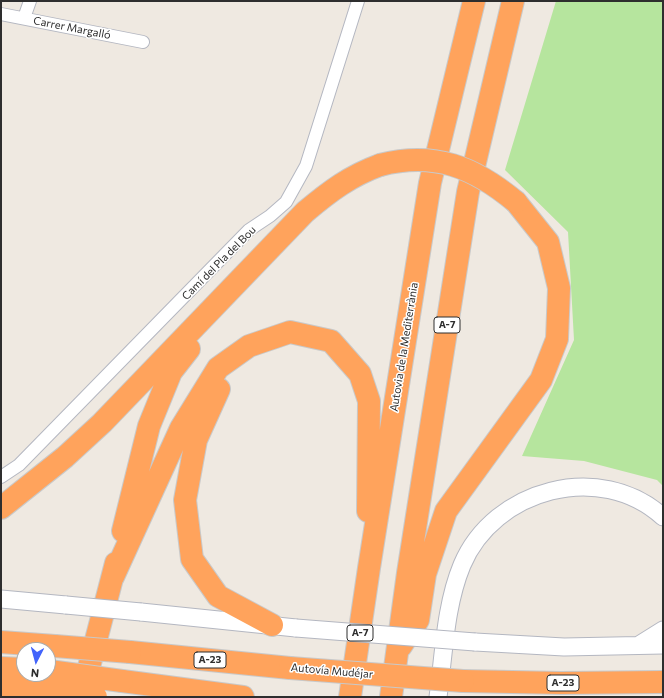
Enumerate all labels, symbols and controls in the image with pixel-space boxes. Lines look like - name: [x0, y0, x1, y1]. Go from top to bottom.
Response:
- street label: Carrer Margalló: [32, 14, 112, 42]
- street label: Camí del Pla del Bou: [179, 223, 259, 303]
- street label: Autovia de la Mediterrània: [387, 281, 421, 413]
- road number: A-7: [434, 317, 460, 333]
- road number: A-7: [347, 625, 373, 641]
- north arrow: [16, 642, 56, 682]
- road number: A-23: [194, 652, 226, 668]
- street label: Autovía Mudéjar: [290, 661, 374, 681]
- text: N: [30, 667, 40, 680]
- road number: A-23: [547, 675, 579, 691]

